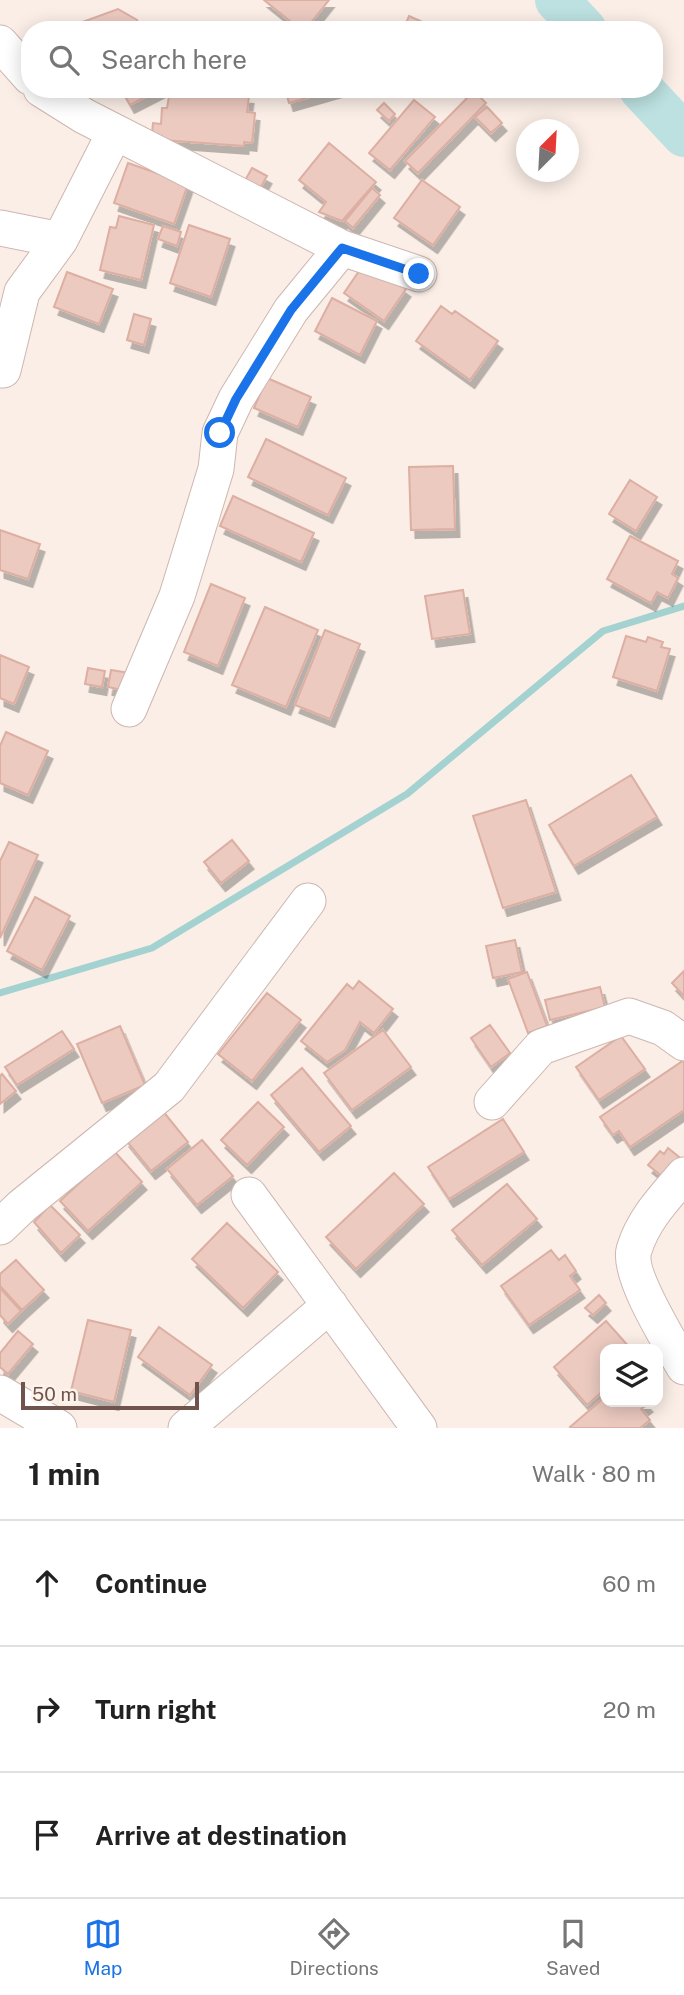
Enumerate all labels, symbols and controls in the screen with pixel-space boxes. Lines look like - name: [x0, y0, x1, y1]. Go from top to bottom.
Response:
- search box: [21, 21, 663, 98]
- icon: search: [45, 41, 83, 79]
- text: Search here: [101, 44, 247, 75]
- north arrow: [516, 119, 579, 182]
- route end: [403, 258, 434, 289]
- route start: [204, 417, 235, 448]
- map controls: [600, 1344, 663, 1407]
- button: layers: [600, 1344, 663, 1407]
- scale bar: [21, 1379, 200, 1411]
- text: 50 m: [32, 1383, 77, 1405]
- text: 1 min: [28, 1456, 100, 1492]
- text: Walk · 80 m: [532, 1460, 656, 1487]
- icon: ahead: [28, 1564, 66, 1602]
- text: Continue: [95, 1568, 207, 1599]
- text: 60 m: [602, 1570, 656, 1597]
- icon: right: [28, 1690, 66, 1728]
- text: Turn right: [95, 1694, 217, 1725]
- text: 20 m: [603, 1696, 656, 1723]
- icon: arrive: [28, 1816, 66, 1854]
- text: Arrive at destination: [95, 1820, 347, 1851]
- tab: Map: [84, 1915, 122, 1979]
- tab: Directions: [289, 1915, 379, 1979]
- tab: Saved: [546, 1915, 600, 1979]

